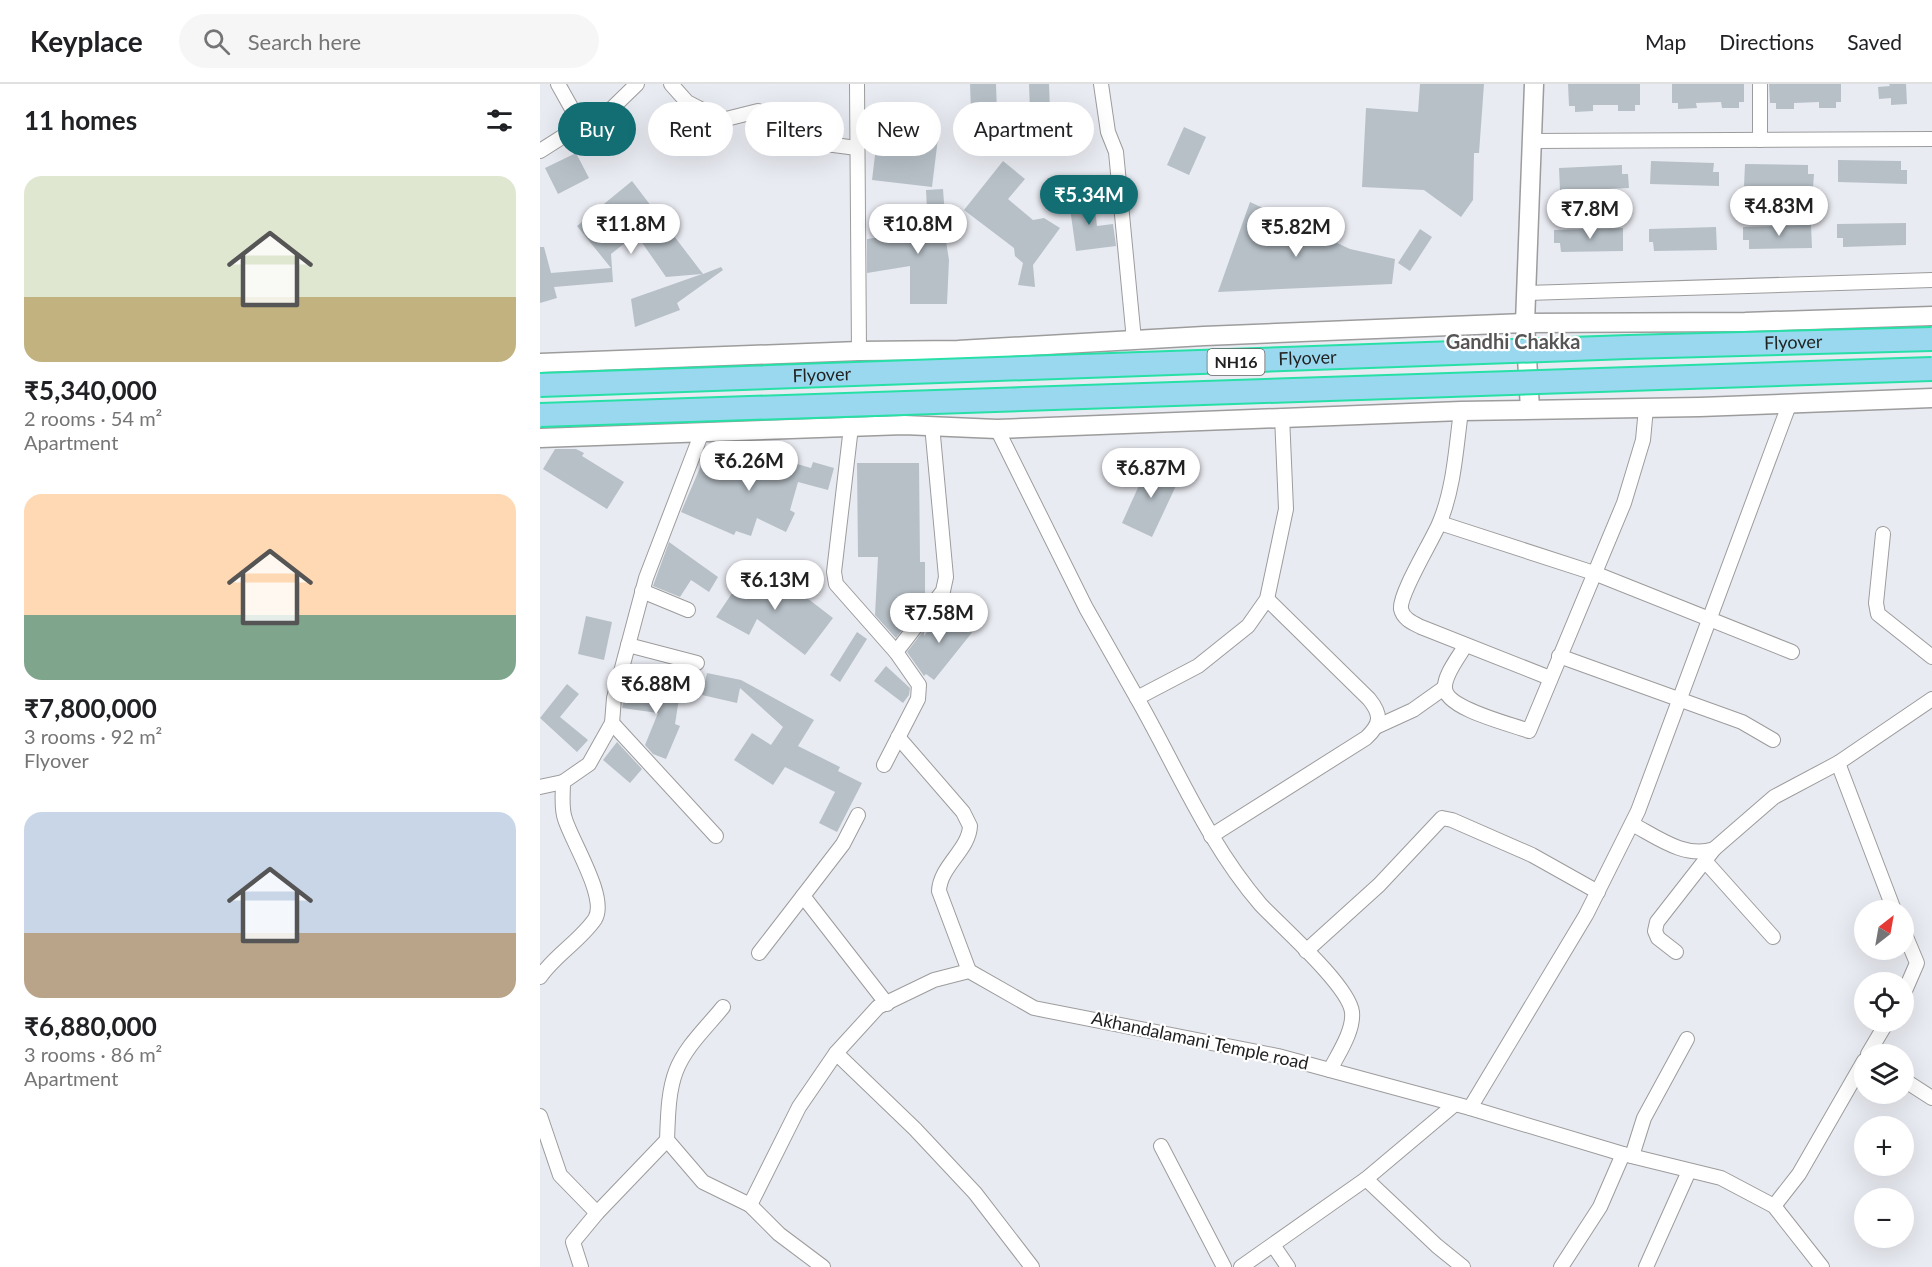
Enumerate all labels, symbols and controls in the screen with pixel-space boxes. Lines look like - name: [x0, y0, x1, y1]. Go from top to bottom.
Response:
- search box: [179, 14, 599, 68]
- text: Keyplace: [30, 24, 143, 58]
- icon: search: [200, 25, 233, 58]
- text: Search here: [248, 28, 361, 55]
- text: Map: [1645, 29, 1686, 54]
- text: Directions: [1719, 29, 1814, 54]
- text: Saved: [1847, 29, 1902, 54]
- chip: Buy: [558, 102, 636, 156]
- chip: Rent: [648, 102, 733, 156]
- chip: Filters: [745, 102, 844, 156]
- chip: New: [856, 102, 941, 156]
- chip: Apartment: [953, 102, 1094, 156]
- text: 11 homes: [24, 104, 137, 136]
- icon: filters: [483, 104, 516, 137]
- pin: ₹5.34M: [1040, 175, 1138, 226]
- text: ₹5.34M: [1054, 182, 1124, 206]
- pin: ₹4.83M: [1730, 186, 1828, 237]
- pin: ₹7.8M: [1548, 189, 1632, 240]
- text: ₹4.83M: [1744, 193, 1814, 217]
- text: ₹7.8M: [1561, 196, 1619, 220]
- pin: ₹11.8M: [582, 204, 680, 255]
- pin: ₹10.8M: [869, 204, 967, 255]
- pin: ₹5.82M: [1247, 207, 1345, 258]
- text: ₹11.8M: [596, 211, 666, 235]
- text: ₹10.8M: [883, 211, 953, 235]
- text: ₹5.82M: [1261, 214, 1331, 238]
- icon: home: [216, 215, 324, 323]
- district label: Gandhi Chakka: [1446, 329, 1580, 353]
- street label: Flyover: [1764, 330, 1823, 353]
- street label: Flyover: [1278, 345, 1338, 369]
- road number: NH16: [1208, 349, 1264, 375]
- street label: Flyover: [792, 362, 852, 386]
- text: ₹5,340,000: [24, 374, 157, 406]
- text: 2 rooms · 54 m²: [24, 406, 162, 430]
- text: Apartment: [24, 430, 118, 454]
- pin: ₹6.26M: [700, 441, 798, 492]
- text: ₹6.26M: [714, 448, 784, 472]
- pin: ₹6.87M: [1102, 448, 1200, 499]
- text: ₹6.87M: [1116, 455, 1186, 479]
- icon: home: [216, 533, 324, 641]
- pin: ₹6.13M: [726, 560, 824, 611]
- text: ₹6.13M: [740, 567, 810, 591]
- pin: ₹7.58M: [890, 593, 988, 644]
- text: ₹7.58M: [904, 600, 974, 624]
- pin: ₹6.88M: [607, 664, 705, 715]
- text: ₹6.88M: [621, 671, 691, 695]
- text: ₹7,800,000: [24, 692, 157, 724]
- text: 3 rooms · 92 m²: [24, 724, 162, 748]
- text: Flyover: [24, 748, 89, 772]
- icon: home: [216, 851, 324, 959]
- north arrow: [1854, 900, 1914, 960]
- map controls: [1854, 900, 1914, 1248]
- button: locate: [1854, 972, 1914, 1032]
- street label: Akhandalamani Temple road: [1090, 1006, 1311, 1074]
- text: ₹6,880,000: [24, 1010, 157, 1042]
- text: 3 rooms · 86 m²: [24, 1042, 162, 1066]
- button: layers: [1854, 1044, 1914, 1104]
- text: Apartment: [24, 1066, 118, 1090]
- button: +: [1854, 1116, 1914, 1176]
- button: −: [1854, 1188, 1914, 1248]

